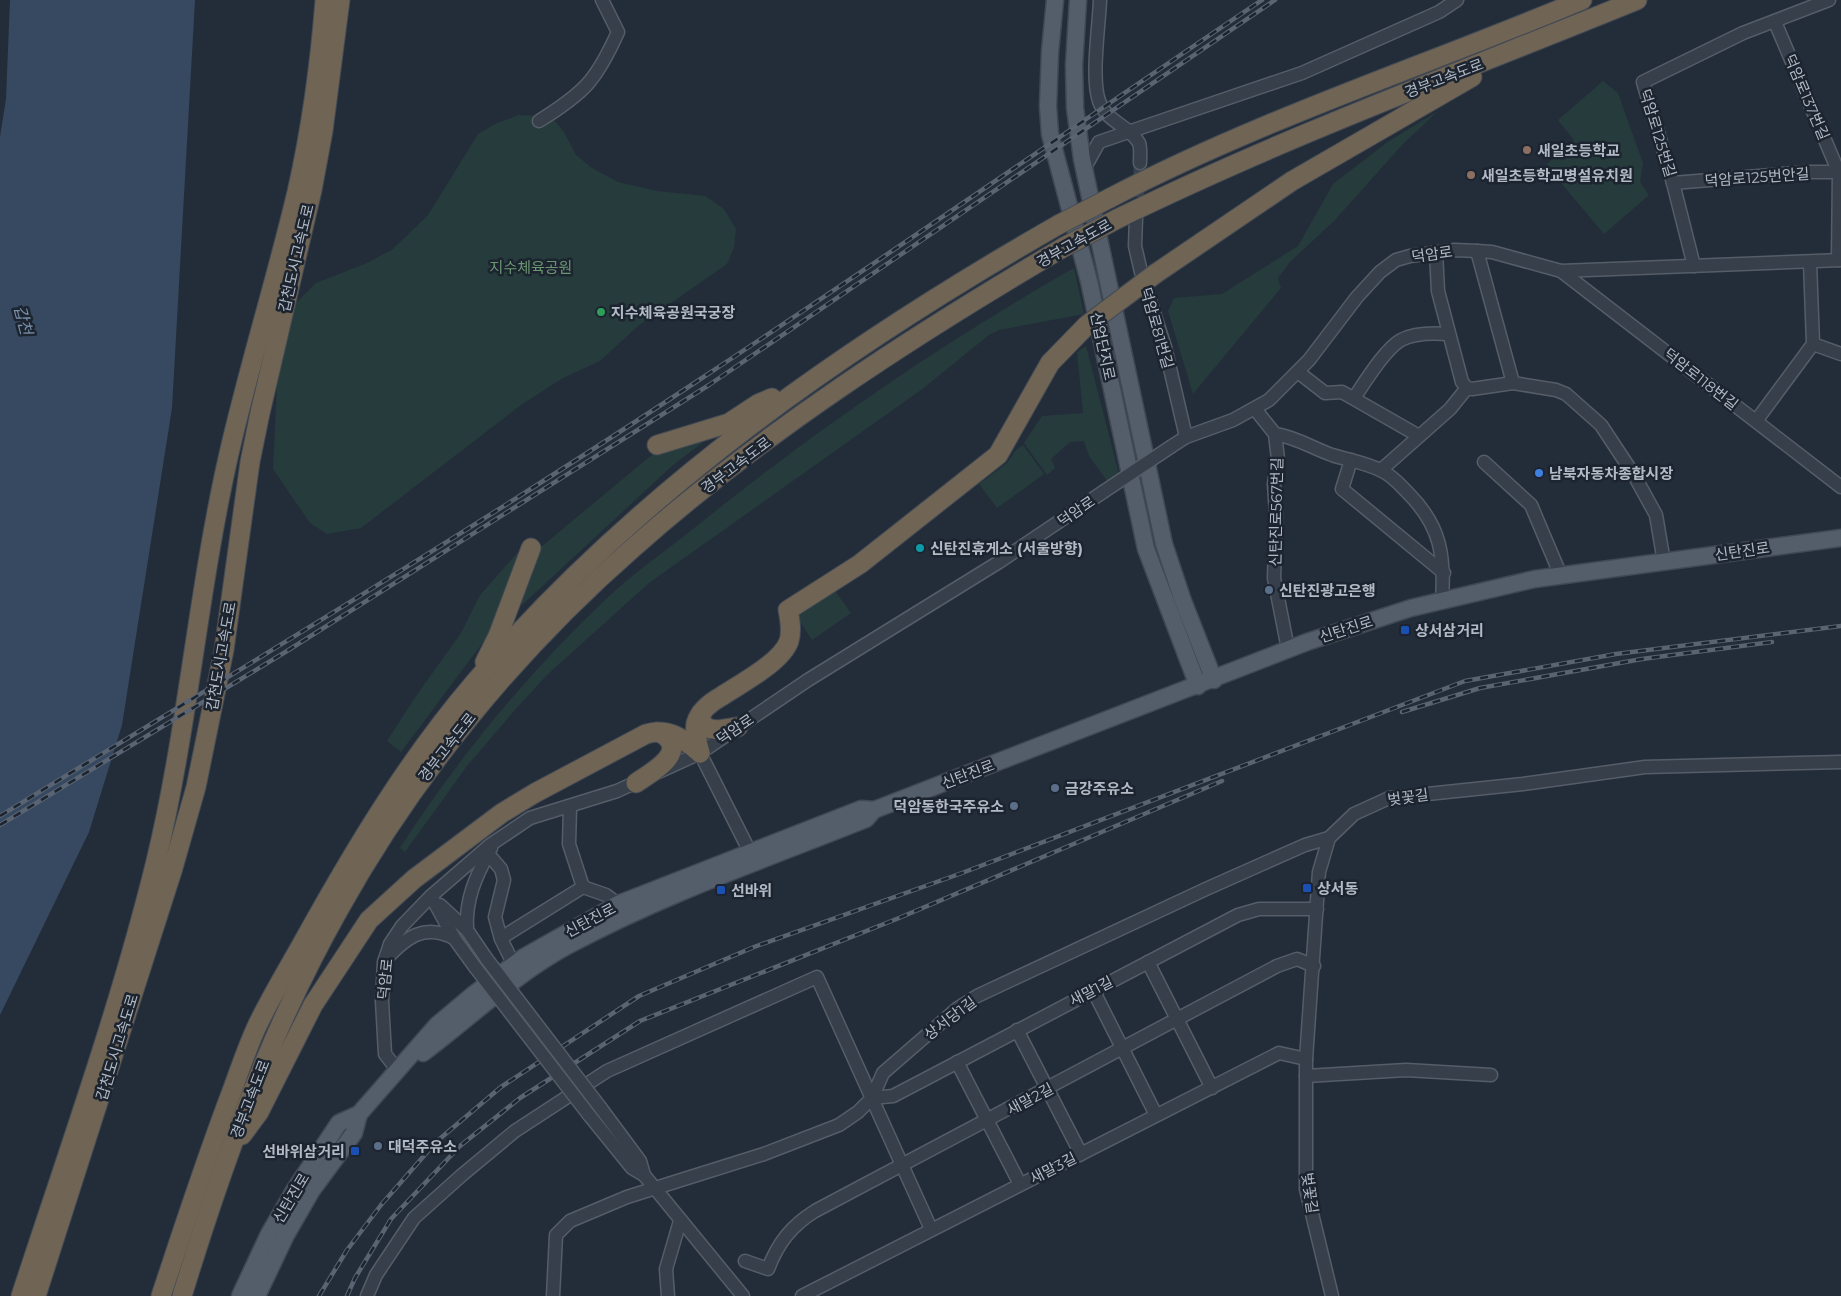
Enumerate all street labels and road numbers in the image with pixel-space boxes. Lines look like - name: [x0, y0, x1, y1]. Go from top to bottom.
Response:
- street label: 덕암로137번길: [1780, 51, 1834, 143]
- street label: 경부고속도로: [1402, 54, 1486, 102]
- street label: 덕암로125번길: [1636, 87, 1680, 179]
- street label: 덕암로125번안길: [1704, 164, 1810, 190]
- street label: 갑천도시고속도로: [274, 202, 318, 314]
- street label: 경부고속도로: [1033, 215, 1115, 271]
- street label: 덕암로: [1410, 242, 1454, 266]
- street label: 덕암로81번길: [1136, 285, 1178, 371]
- street label: 산업단지로: [1087, 310, 1119, 382]
- street label: 덕암로118번길: [1660, 344, 1742, 414]
- street label: 경부고속도로: [697, 432, 775, 498]
- street label: 신탄진로567번길: [1266, 457, 1286, 567]
- street label: 덕암로: [1054, 492, 1098, 530]
- street label: 신탄진로: [1713, 538, 1771, 564]
- street label: 갑천도시고속도로: [202, 600, 240, 712]
- street label: 신탄진로: [1317, 611, 1375, 647]
- street label: 경부고속도로: [414, 709, 480, 785]
- street label: 덕암로: [713, 710, 757, 748]
- street label: 신탄진로: [939, 755, 997, 793]
- street label: 벚꽃길: [1386, 785, 1430, 809]
- street label: 신탄진로: [561, 899, 619, 941]
- street label: 덕암로: [373, 957, 397, 1001]
- street label: 새말1길: [1066, 972, 1116, 1010]
- street label: 갑천도시고속도로: [92, 991, 142, 1103]
- street label: 상서당1길: [920, 992, 980, 1044]
- street label: 경부고속도로: [226, 1057, 274, 1141]
- street label: 새말2길: [1004, 1079, 1056, 1119]
- street label: 새말3길: [1026, 1148, 1080, 1188]
- street label: 신탄진로: [269, 1169, 313, 1227]
- street label: 벚꽃길: [1298, 1171, 1322, 1215]

